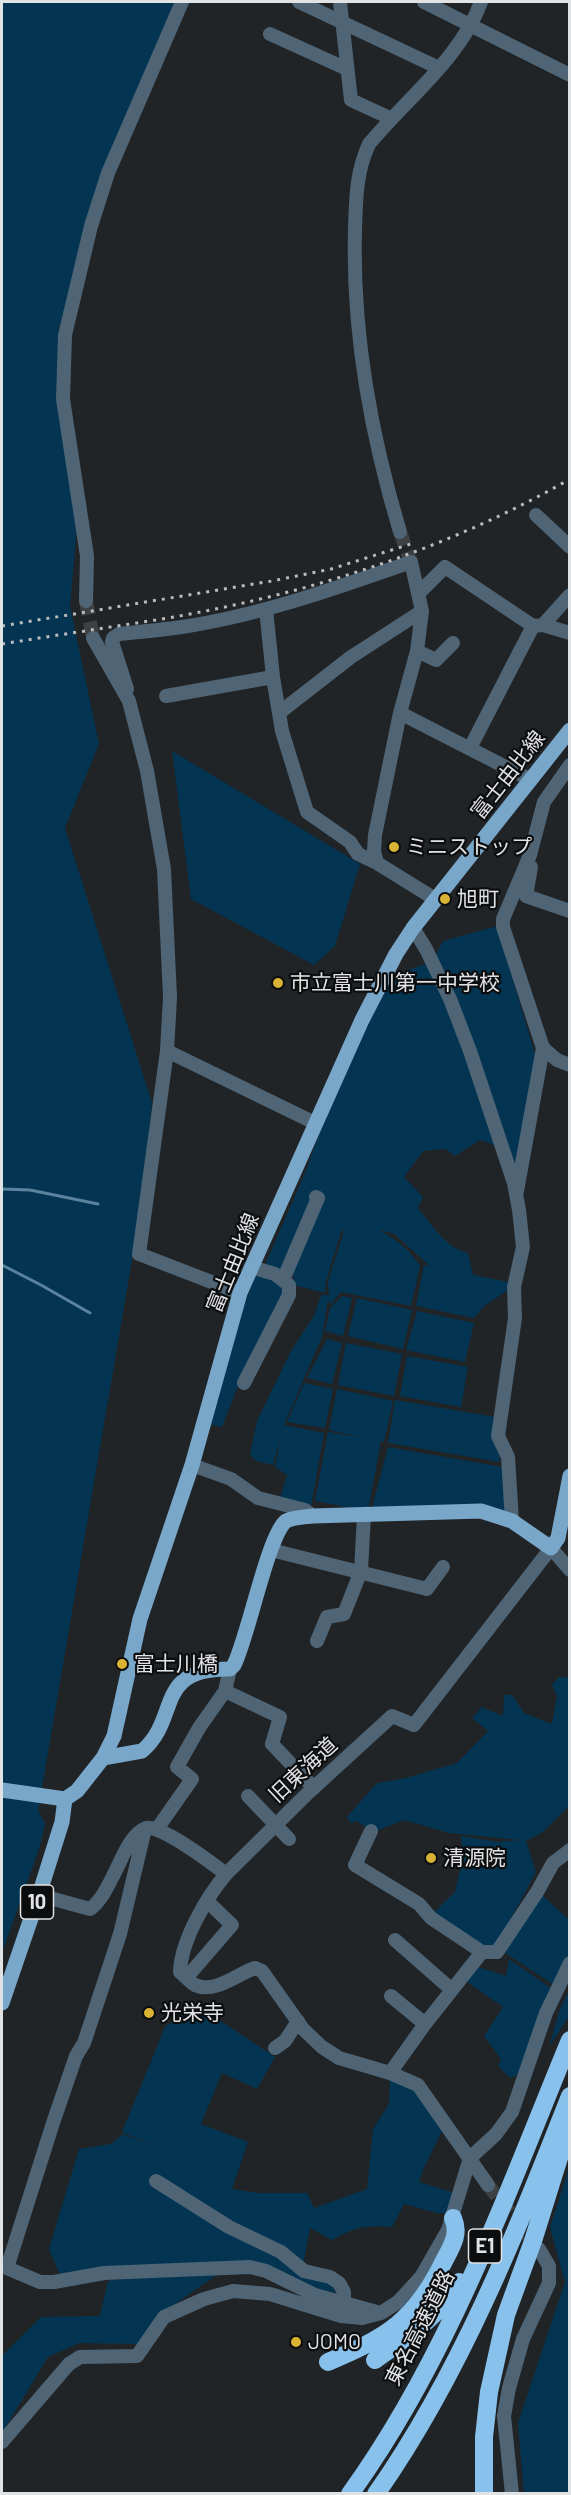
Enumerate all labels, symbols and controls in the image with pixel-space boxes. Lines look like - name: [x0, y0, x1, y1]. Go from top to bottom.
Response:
- street label: 富士由比線: [466, 726, 550, 824]
- place label: ミニストップ: [406, 834, 532, 860]
- marker: ミニストップ: [387, 840, 401, 854]
- place label: 旭町: [457, 886, 499, 912]
- marker: 旭町: [438, 892, 452, 906]
- place label: 市立富士川第一中学校: [290, 970, 500, 996]
- marker: 市立富士川第一中学校: [271, 976, 285, 990]
- street label: 富士由比線: [202, 1210, 264, 1316]
- place label: 富士川橋: [134, 1651, 218, 1677]
- marker: 富士川橋: [115, 1657, 129, 1671]
- street label: 旧東海道: [264, 1732, 342, 1808]
- place label: 清源院: [443, 1845, 506, 1871]
- marker: 清源院: [424, 1851, 438, 1865]
- road number: 10: [20, 1885, 54, 1919]
- place label: 光栄寺: [161, 2000, 224, 2026]
- marker: 光栄寺: [142, 2006, 156, 2020]
- road number: E1: [468, 2229, 502, 2263]
- street label: 東名高速道路: [380, 2266, 460, 2390]
- place label: JOMO: [308, 2329, 361, 2355]
- marker: JOMO: [289, 2335, 303, 2349]

